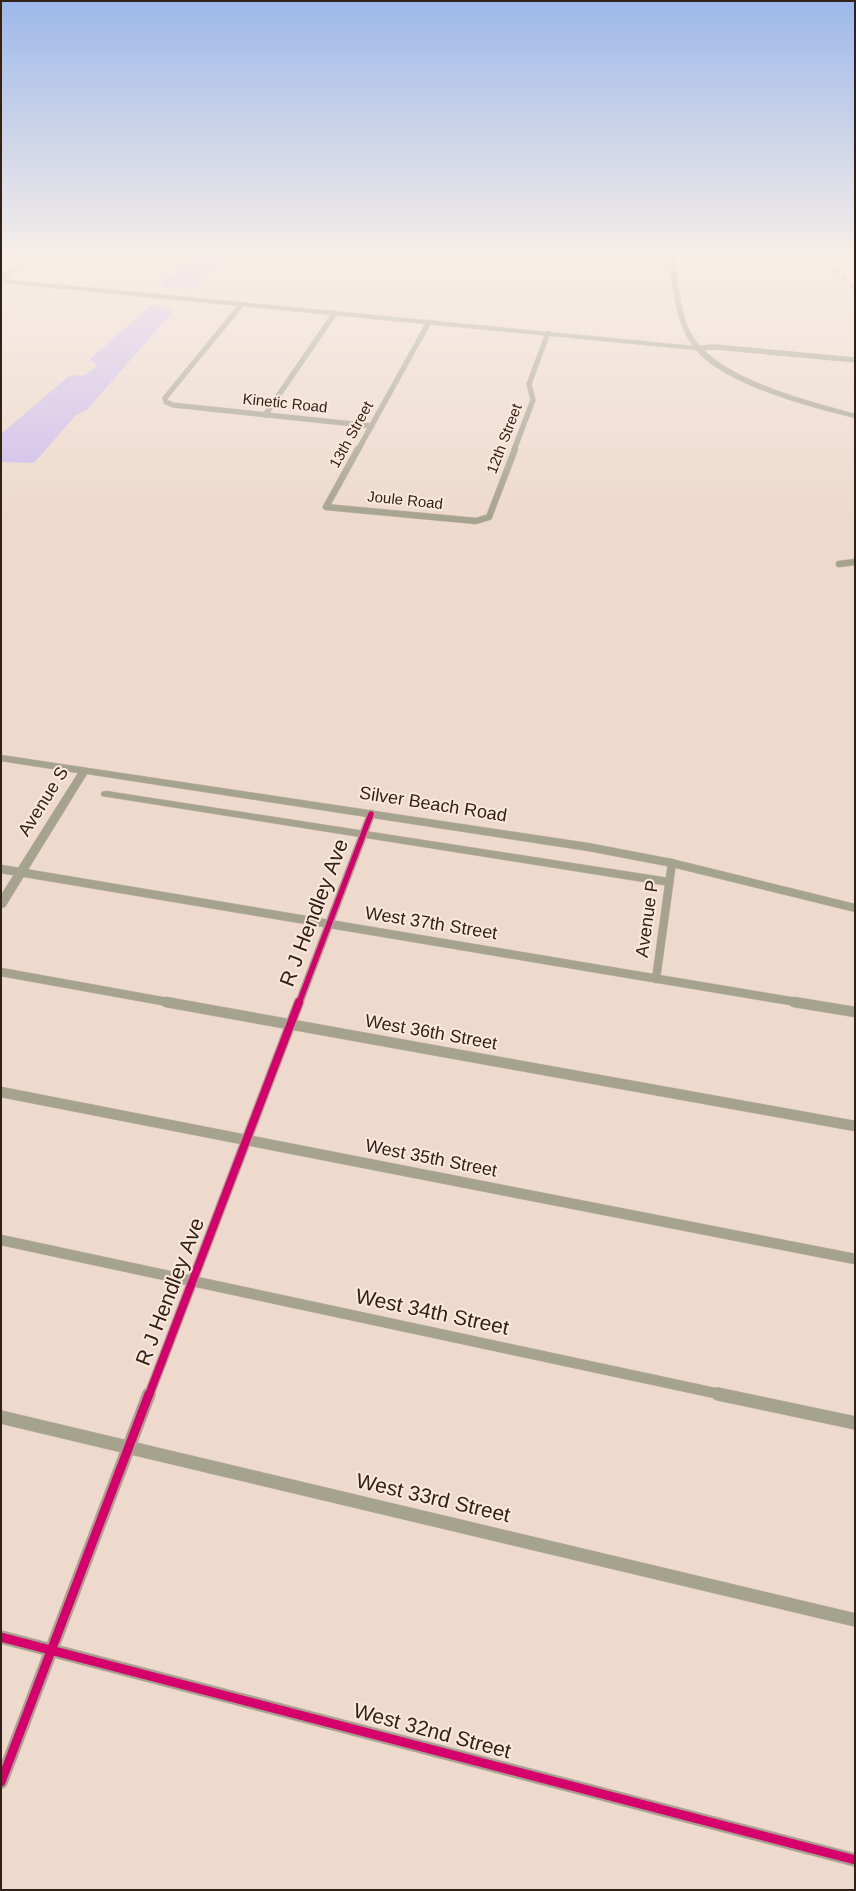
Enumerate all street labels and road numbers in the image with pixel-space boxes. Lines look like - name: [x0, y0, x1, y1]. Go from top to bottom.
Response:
- street label: Kinetic Road: [242, 391, 328, 417]
- street label: 13th Street: [326, 399, 378, 471]
- street label: 12th Street: [483, 402, 527, 476]
- street label: Joule Road: [366, 488, 444, 514]
- street label: Avenue S: [14, 763, 74, 841]
- street label: Silver Beach Road: [358, 783, 508, 827]
- street label: R J Hendley Ave: [275, 836, 355, 990]
- street label: Avenue P: [632, 879, 664, 959]
- street label: West 37th Street: [363, 903, 499, 945]
- street label: West 36th Street: [363, 1011, 499, 1055]
- street label: West 35th Street: [363, 1136, 499, 1182]
- street label: R J Hendley Ave: [131, 1215, 211, 1369]
- street label: West 34th Street: [353, 1284, 511, 1342]
- street label: West 33rd Street: [354, 1469, 512, 1529]
- street label: West 32nd Street: [351, 1699, 513, 1765]

